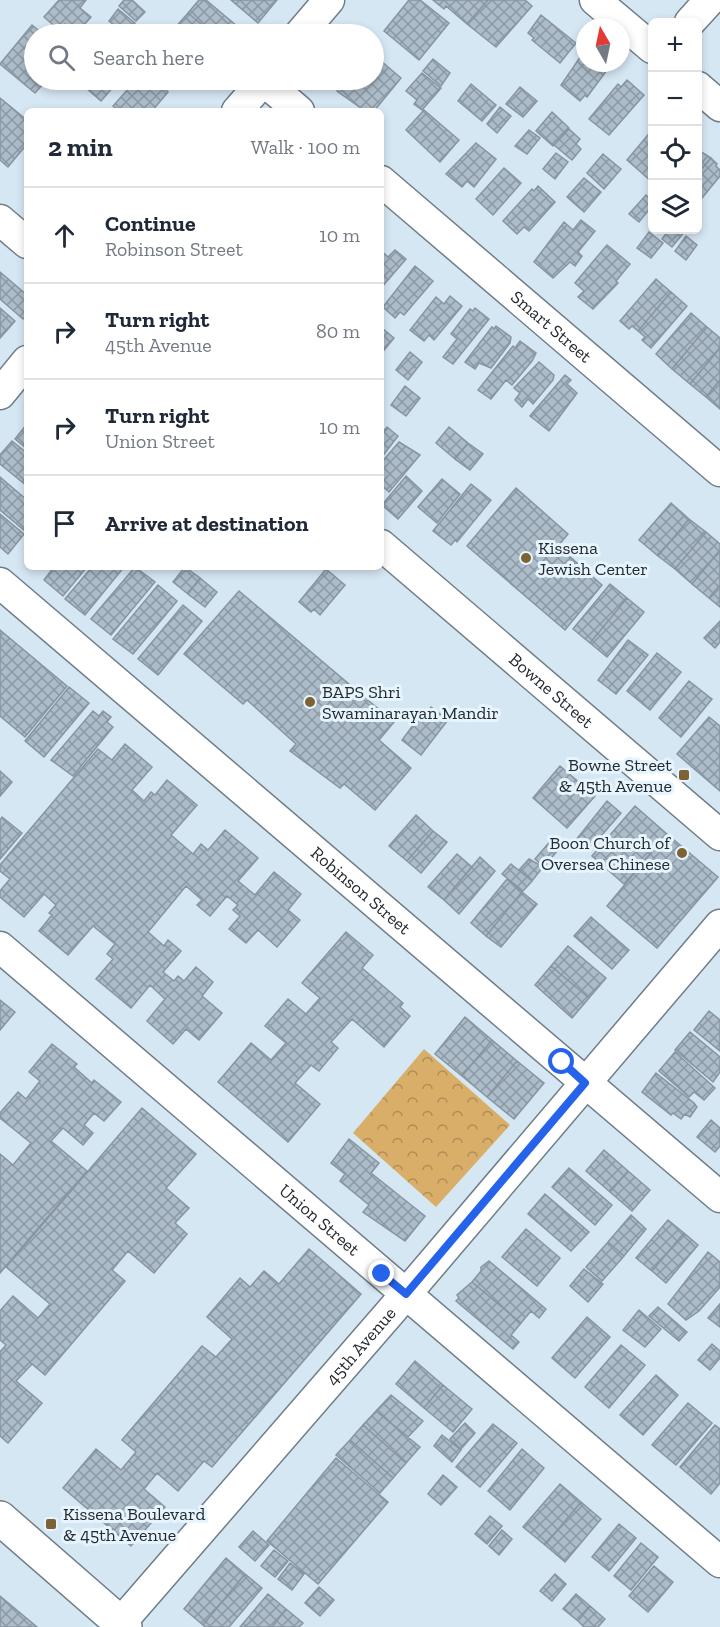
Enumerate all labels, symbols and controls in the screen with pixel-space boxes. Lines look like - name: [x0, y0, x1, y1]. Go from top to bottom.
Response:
- north arrow: [576, 18, 630, 72]
- map controls: [648, 18, 702, 234]
- button: +: [648, 18, 702, 72]
- search box: [24, 24, 384, 90]
- icon: search: [45, 41, 78, 74]
- text: Search here: [93, 44, 204, 71]
- button: −: [648, 72, 702, 126]
- button: locate: [648, 126, 702, 180]
- text: 2 min: [48, 131, 113, 163]
- text: Walk · 100 m: [251, 135, 360, 159]
- button: layers: [648, 180, 702, 234]
- text: Continue: [105, 210, 196, 237]
- icon: ahead: [48, 219, 81, 252]
- text: 10 m: [319, 223, 360, 247]
- text: Robinson Street: [105, 237, 243, 261]
- street label: Smart Street: [506, 286, 596, 368]
- text: Turn right: [105, 306, 209, 333]
- icon: right: [48, 315, 81, 348]
- text: 80 m: [316, 319, 360, 343]
- text: 45th Avenue: [105, 333, 212, 357]
- text: Turn right: [105, 402, 209, 429]
- icon: right: [48, 411, 81, 444]
- text: 10 m: [319, 415, 360, 439]
- text: Union Street: [105, 429, 215, 453]
- icon: arrive: [48, 507, 81, 540]
- text: Arrive at destination: [105, 510, 308, 537]
- place label: Kissena Jewish Center: [538, 537, 648, 580]
- marker: Kissena Jewish Center: [519, 551, 533, 565]
- street label: Bowne Street: [505, 648, 598, 733]
- place label: BAPS Shri Swaminarayan Mandir: [322, 681, 499, 724]
- marker: BAPS Shri Swaminarayan Mandir: [303, 695, 317, 709]
- place label: Bowne Street & 45th Avenue: [559, 754, 672, 797]
- marker: Bowne Street & 45th Avenue: [677, 768, 691, 782]
- place label: Boon Church of Oversea Chinese: [541, 832, 671, 875]
- street label: Robinson Street: [306, 842, 415, 939]
- marker: Boon Church of Oversea Chinese: [675, 846, 689, 860]
- route start: [548, 1048, 574, 1074]
- street label: Union Street: [275, 1179, 364, 1261]
- route end: [368, 1260, 394, 1286]
- street label: 45th Avenue: [321, 1303, 401, 1390]
- place label: Kissena Boulevard & 45th Avenue: [63, 1503, 205, 1546]
- marker: Kissena Boulevard & 45th Avenue: [44, 1517, 58, 1531]

